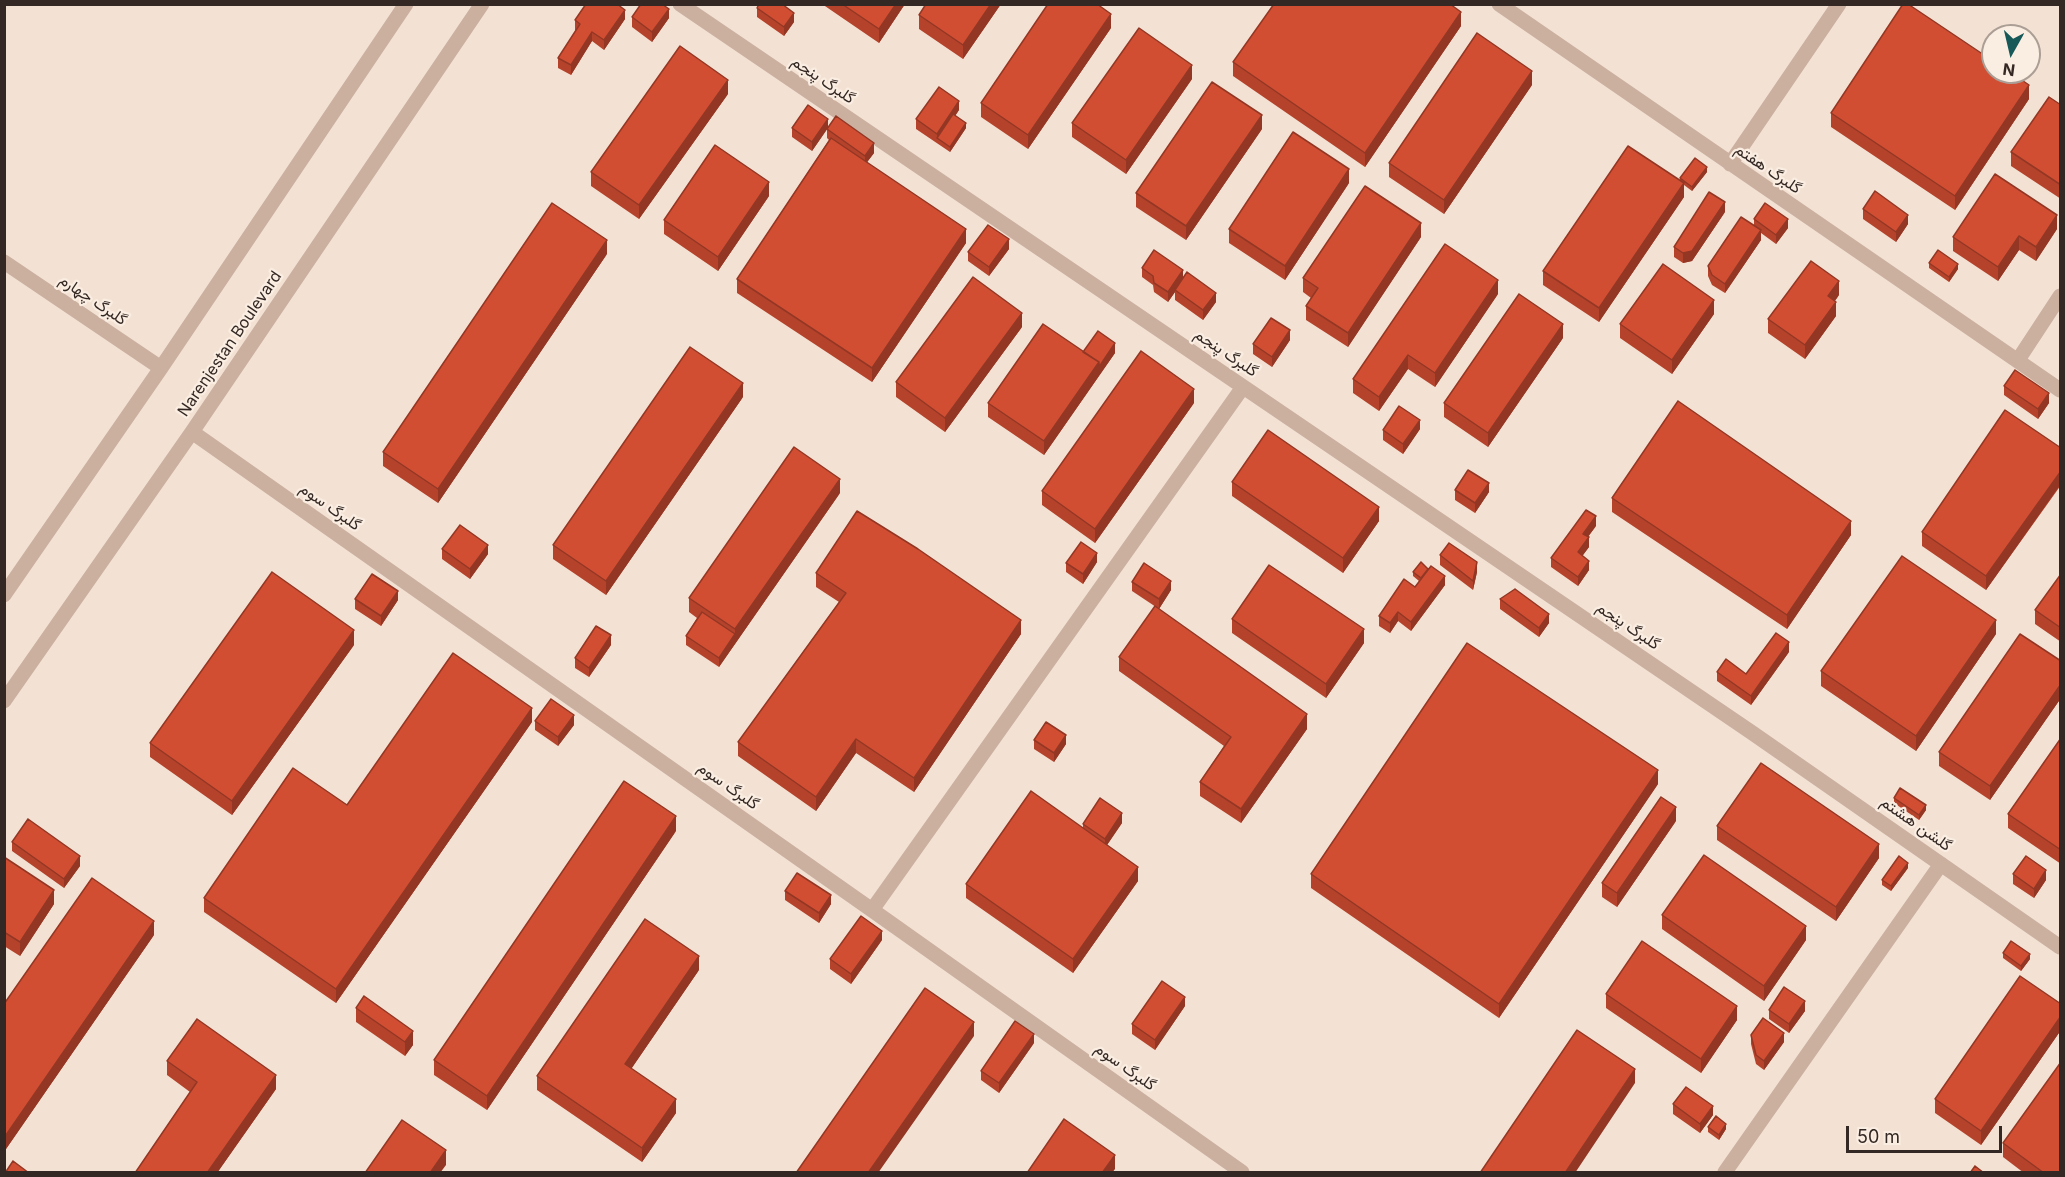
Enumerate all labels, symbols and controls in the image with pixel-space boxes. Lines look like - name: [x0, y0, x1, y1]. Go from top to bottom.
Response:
- north arrow: [1981, 24, 2041, 84]
- street label: گلبرگ پنجم: [788, 52, 858, 108]
- text: N: [2001, 59, 2016, 81]
- street label: گلبرگ هفتم: [1731, 140, 1805, 198]
- street label: Narenjestan Boulevard: [174, 268, 286, 420]
- street label: گلبرگ چهارم: [55, 270, 131, 330]
- street label: گلبرگ پنجم: [1191, 325, 1261, 381]
- street label: گلبرگ سوم: [296, 479, 364, 535]
- street label: گلبرگ پنجم: [1593, 598, 1663, 654]
- street label: گلبرگ سوم: [694, 758, 762, 814]
- street label: گلشن هشتم: [1877, 793, 1955, 855]
- street label: گلبرگ سوم: [1091, 1039, 1159, 1095]
- scale bar: [1849, 1114, 2005, 1152]
- text: 50 m: [1857, 1126, 1900, 1147]

